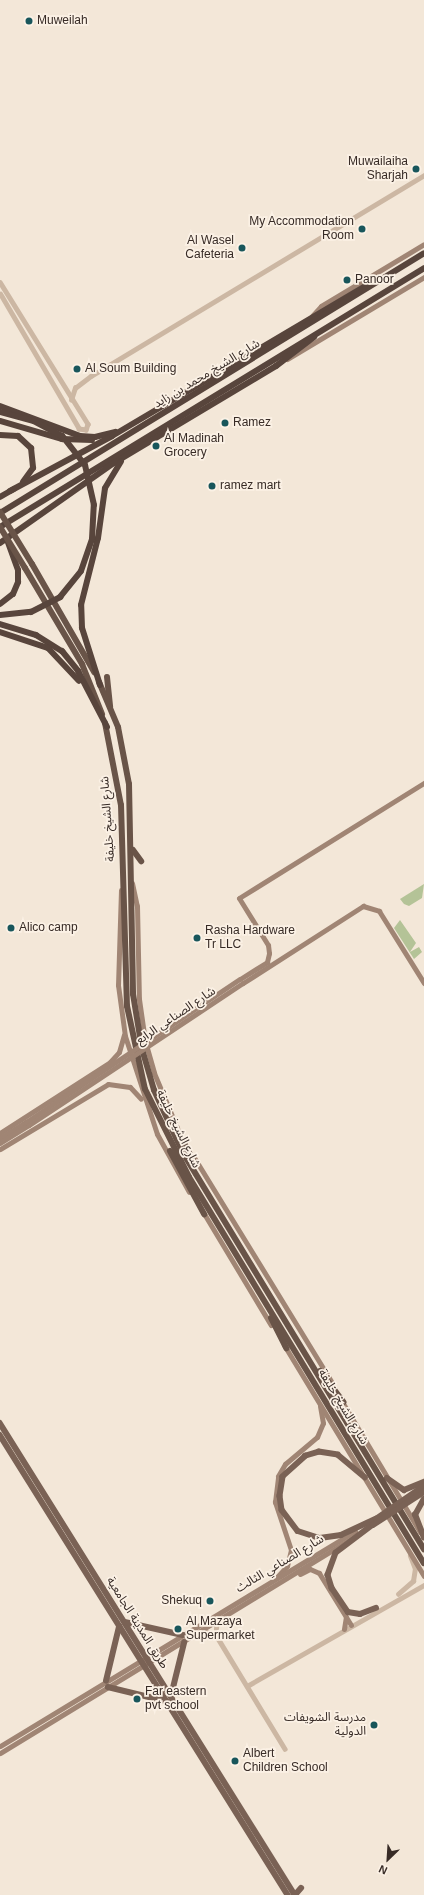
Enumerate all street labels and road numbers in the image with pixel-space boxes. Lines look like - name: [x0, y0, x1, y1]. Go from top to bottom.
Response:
- street label: شارع الشيخ محمد بن زايد: [151, 337, 263, 411]
- street label: شارع الشيخ خليفة: [98, 776, 118, 862]
- street label: شارع الصناعي الرابع: [134, 984, 218, 1048]
- street label: شارع الشيخ خليفة: [153, 1087, 203, 1171]
- street label: شارع الشيخ خليفة: [315, 1367, 371, 1447]
- street label: شارع الصناعي الثالث: [233, 1532, 327, 1596]
- street label: طريق المدينة الجامعية: [103, 1575, 171, 1671]

